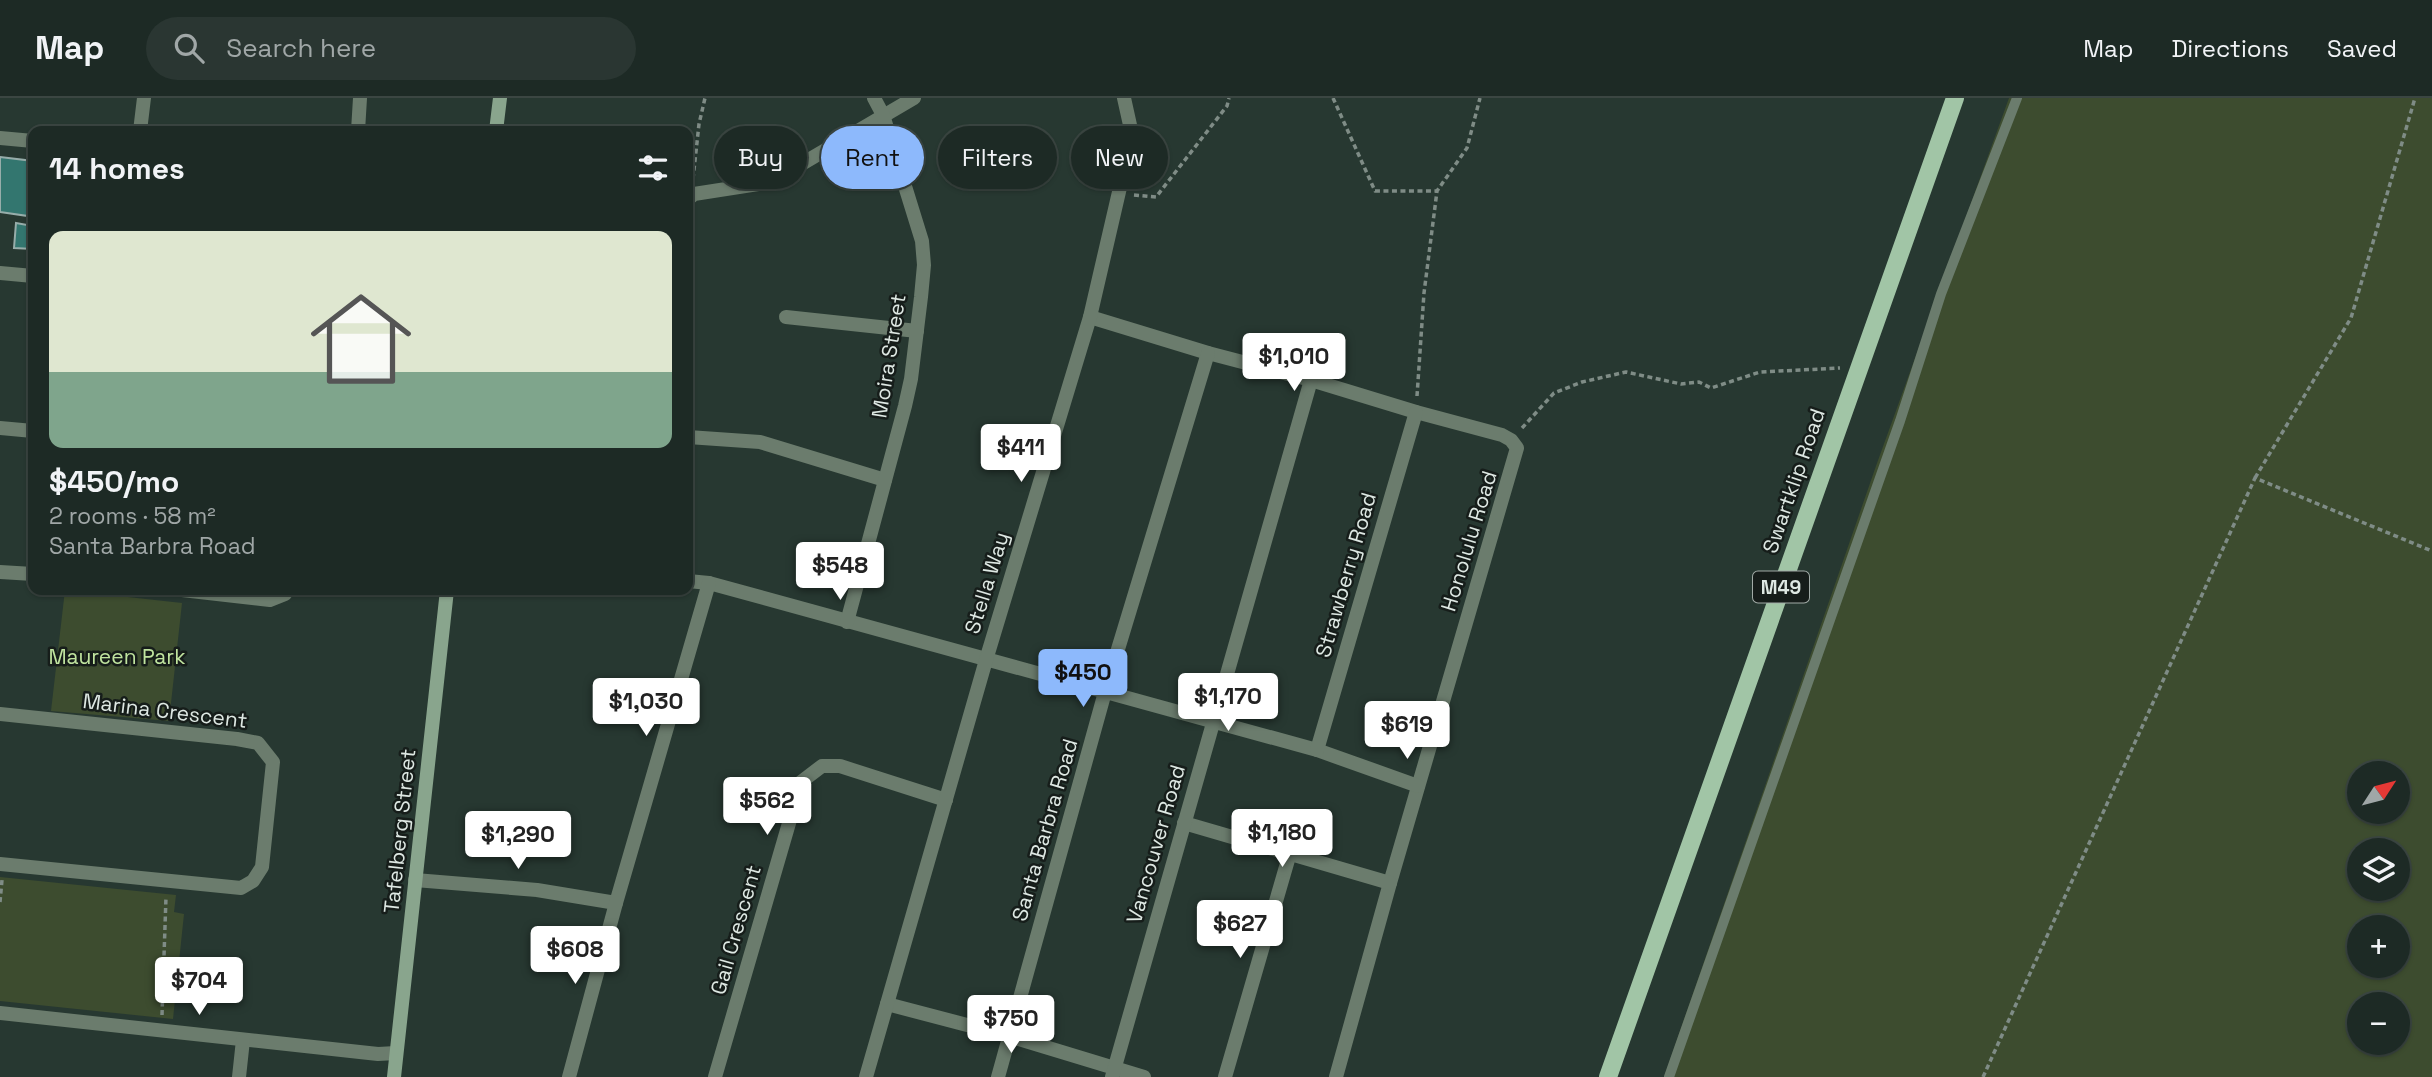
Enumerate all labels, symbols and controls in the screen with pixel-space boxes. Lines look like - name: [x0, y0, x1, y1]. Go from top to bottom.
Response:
- search box: [146, 17, 636, 80]
- text: Map: [35, 27, 104, 69]
- icon: search: [170, 29, 208, 67]
- text: Search here: [226, 31, 376, 65]
- text: Map: [2083, 33, 2133, 64]
- text: Directions: [2171, 33, 2289, 64]
- text: Saved: [2327, 33, 2397, 64]
- chip: Buy: [714, 126, 807, 189]
- chip: Rent: [821, 126, 924, 189]
- chip: Filters: [938, 126, 1057, 189]
- chip: New: [1071, 126, 1168, 189]
- text: 14 homes: [49, 149, 185, 188]
- icon: filters: [634, 149, 672, 187]
- icon: home: [298, 276, 424, 402]
- street label: Moira Street: [865, 292, 912, 420]
- pin: $1,010: [1237, 334, 1351, 393]
- text: $1,010: [1258, 341, 1330, 371]
- street label: Swartklip Road: [1756, 405, 1831, 557]
- pin: $411: [980, 424, 1062, 484]
- text: $411: [997, 432, 1045, 462]
- text: $450/mo: [49, 462, 179, 501]
- street label: Honolulu Road: [1434, 467, 1503, 614]
- street label: Strawberry Road: [1309, 489, 1382, 660]
- text: 2 rooms · 58 m²: [49, 501, 216, 531]
- street label: Stella Way: [958, 529, 1015, 637]
- text: Santa Barbra Road: [49, 531, 256, 561]
- pin: $548: [799, 542, 881, 602]
- text: $548: [812, 550, 868, 580]
- road number: M49: [1753, 572, 1809, 602]
- park label: Maureen Park: [48, 643, 186, 670]
- pin: $450: [1042, 650, 1124, 709]
- text: $450: [1054, 657, 1112, 687]
- pin: $1,170: [1171, 674, 1285, 733]
- pin: $1,030: [589, 678, 703, 738]
- text: $1,170: [1194, 681, 1262, 711]
- text: $1,030: [609, 686, 683, 716]
- street label: Marina Crescent: [81, 687, 249, 734]
- pin: $619: [1366, 702, 1448, 761]
- text: $619: [1381, 709, 1433, 739]
- street label: Santa Barbra Road: [1006, 736, 1083, 924]
- street label: Tafelberg Street: [377, 748, 422, 914]
- street label: Vancouver Road: [1120, 761, 1191, 926]
- north arrow: [2347, 761, 2410, 824]
- map controls: [2347, 761, 2410, 1055]
- pin: $562: [726, 778, 808, 837]
- text: $562: [739, 785, 795, 815]
- pin: $1,180: [1225, 810, 1339, 869]
- pin: $1,290: [461, 812, 575, 871]
- text: $1,180: [1248, 817, 1317, 847]
- text: $1,290: [481, 819, 555, 849]
- button: layers: [2347, 838, 2410, 901]
- street label: Gail Crescent: [704, 862, 767, 998]
- pin: $627: [1199, 900, 1281, 960]
- text: $627: [1213, 908, 1267, 938]
- button: +: [2347, 915, 2410, 978]
- pin: $608: [534, 926, 616, 986]
- text: $608: [547, 934, 603, 964]
- pin: $704: [158, 958, 240, 1017]
- text: $704: [171, 965, 227, 995]
- button: −: [2347, 992, 2410, 1055]
- pin: $750: [970, 996, 1052, 1055]
- text: $750: [983, 1003, 1039, 1033]

